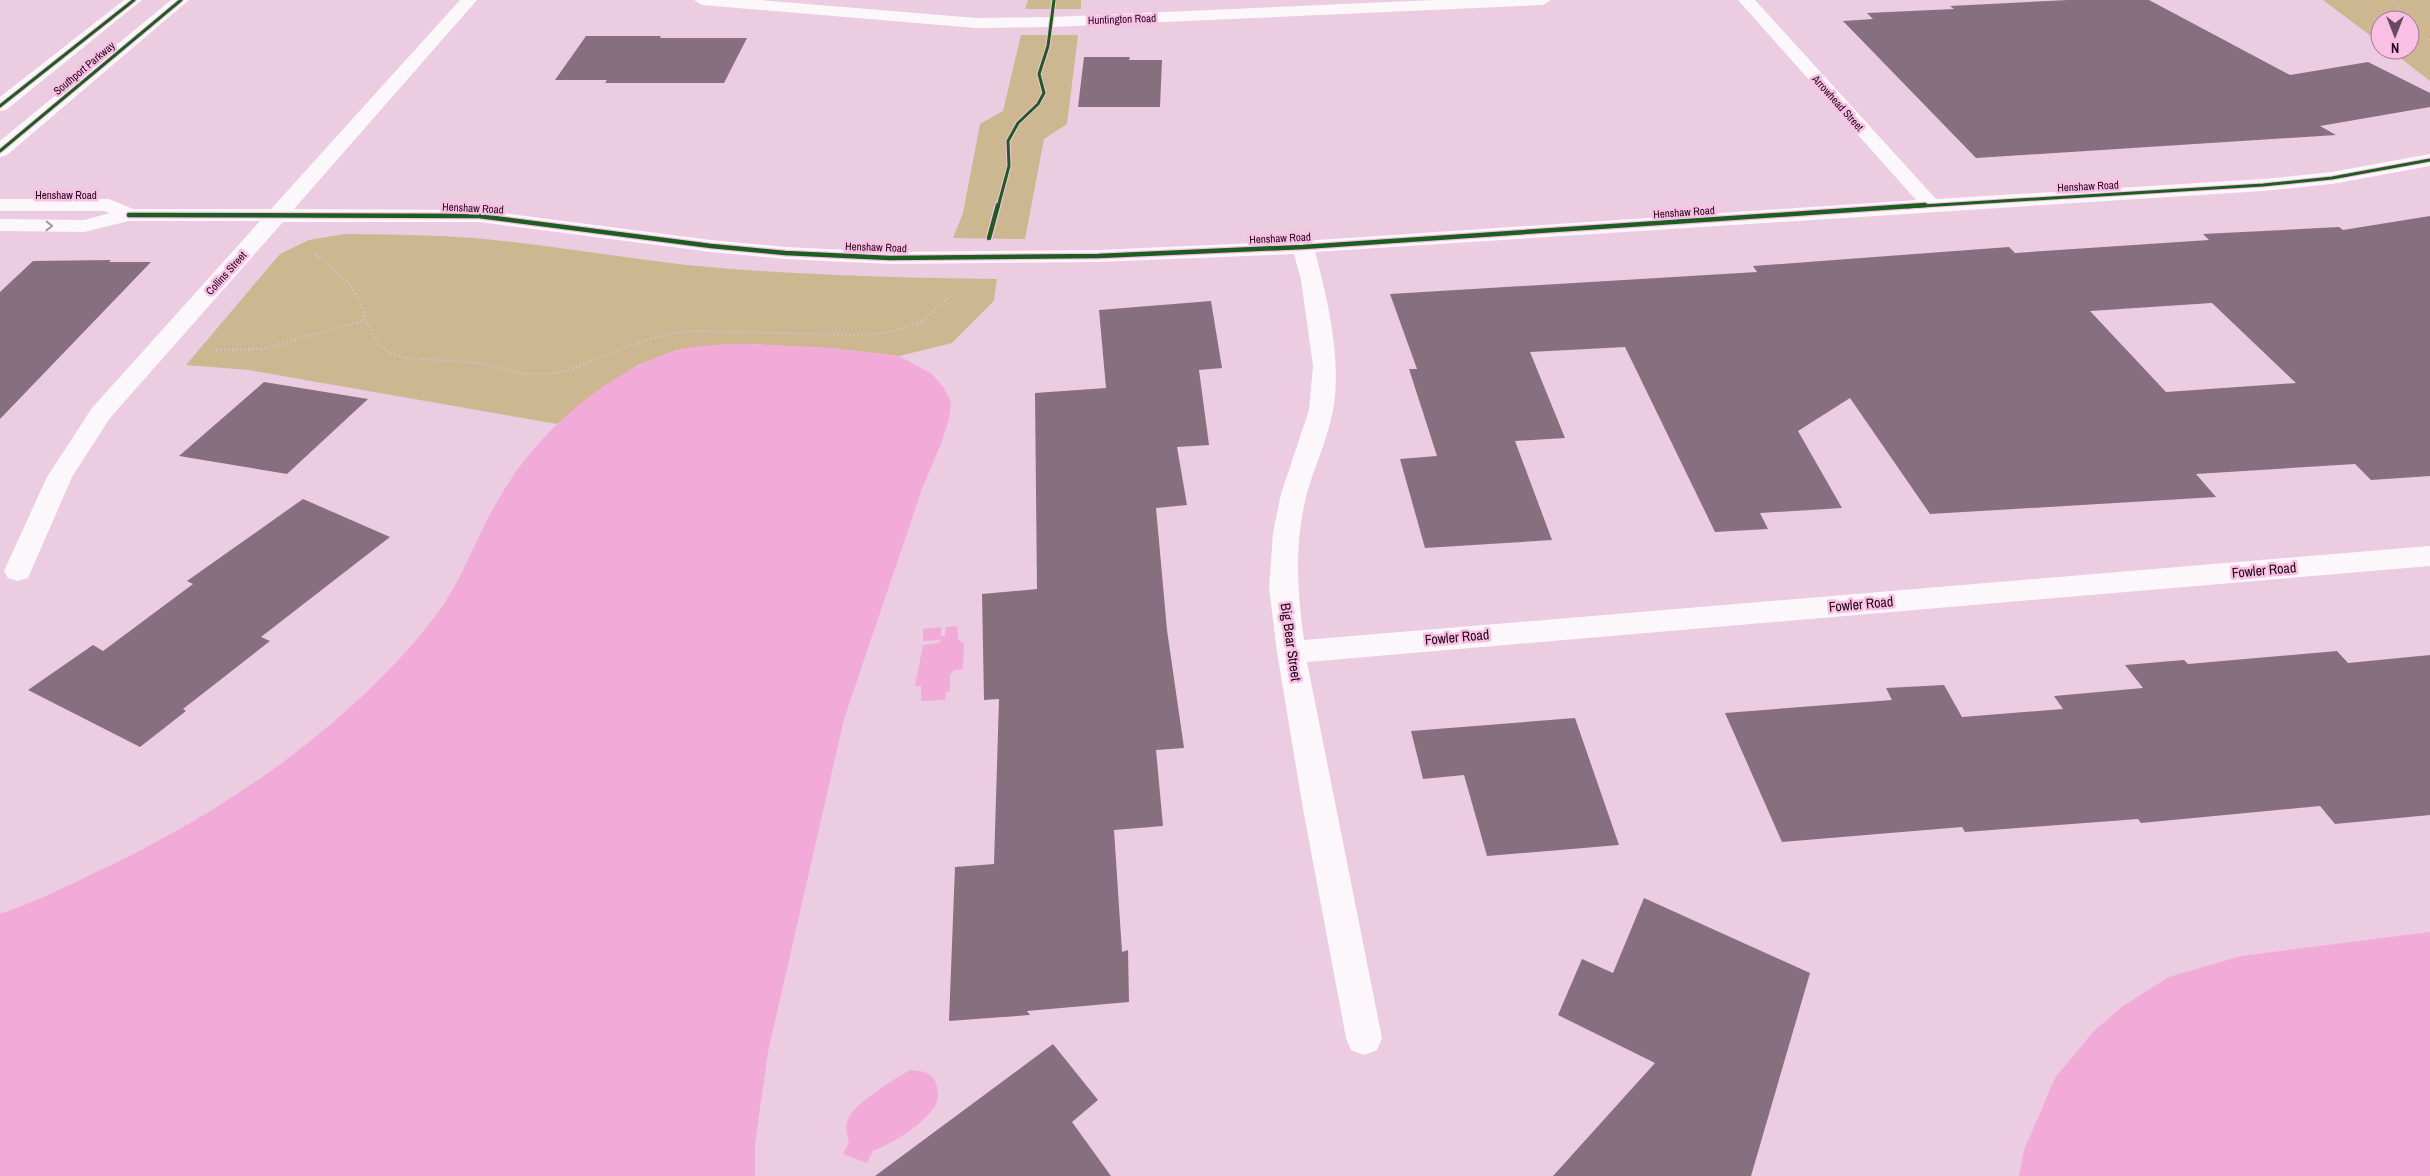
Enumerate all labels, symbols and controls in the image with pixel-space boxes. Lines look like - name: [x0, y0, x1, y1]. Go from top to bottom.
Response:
- north arrow: [2370, 10, 2420, 60]
- street label: Huntington Road: [1088, 11, 1156, 27]
- street label: Southport Parkway: [50, 38, 118, 98]
- text: N: [2391, 39, 2399, 57]
- street label: Arrowhead Street: [1809, 71, 1867, 134]
- street label: Henshaw Road: [2057, 177, 2119, 195]
- street label: Henshaw Road: [35, 188, 97, 202]
- street label: Henshaw Road: [442, 199, 504, 217]
- street label: Henshaw Road: [1653, 203, 1715, 221]
- one-way arrow: [45, 221, 53, 231]
- street label: Henshaw Road: [1249, 229, 1311, 247]
- street label: Henshaw Road: [845, 239, 907, 255]
- street label: Collins Street: [203, 248, 250, 298]
- street label: Fowler Road: [2231, 558, 2297, 582]
- street label: Fowler Road: [1828, 592, 1894, 616]
- street label: Big Bear Street: [1277, 602, 1305, 682]
- street label: Fowler Road: [1424, 625, 1490, 649]

